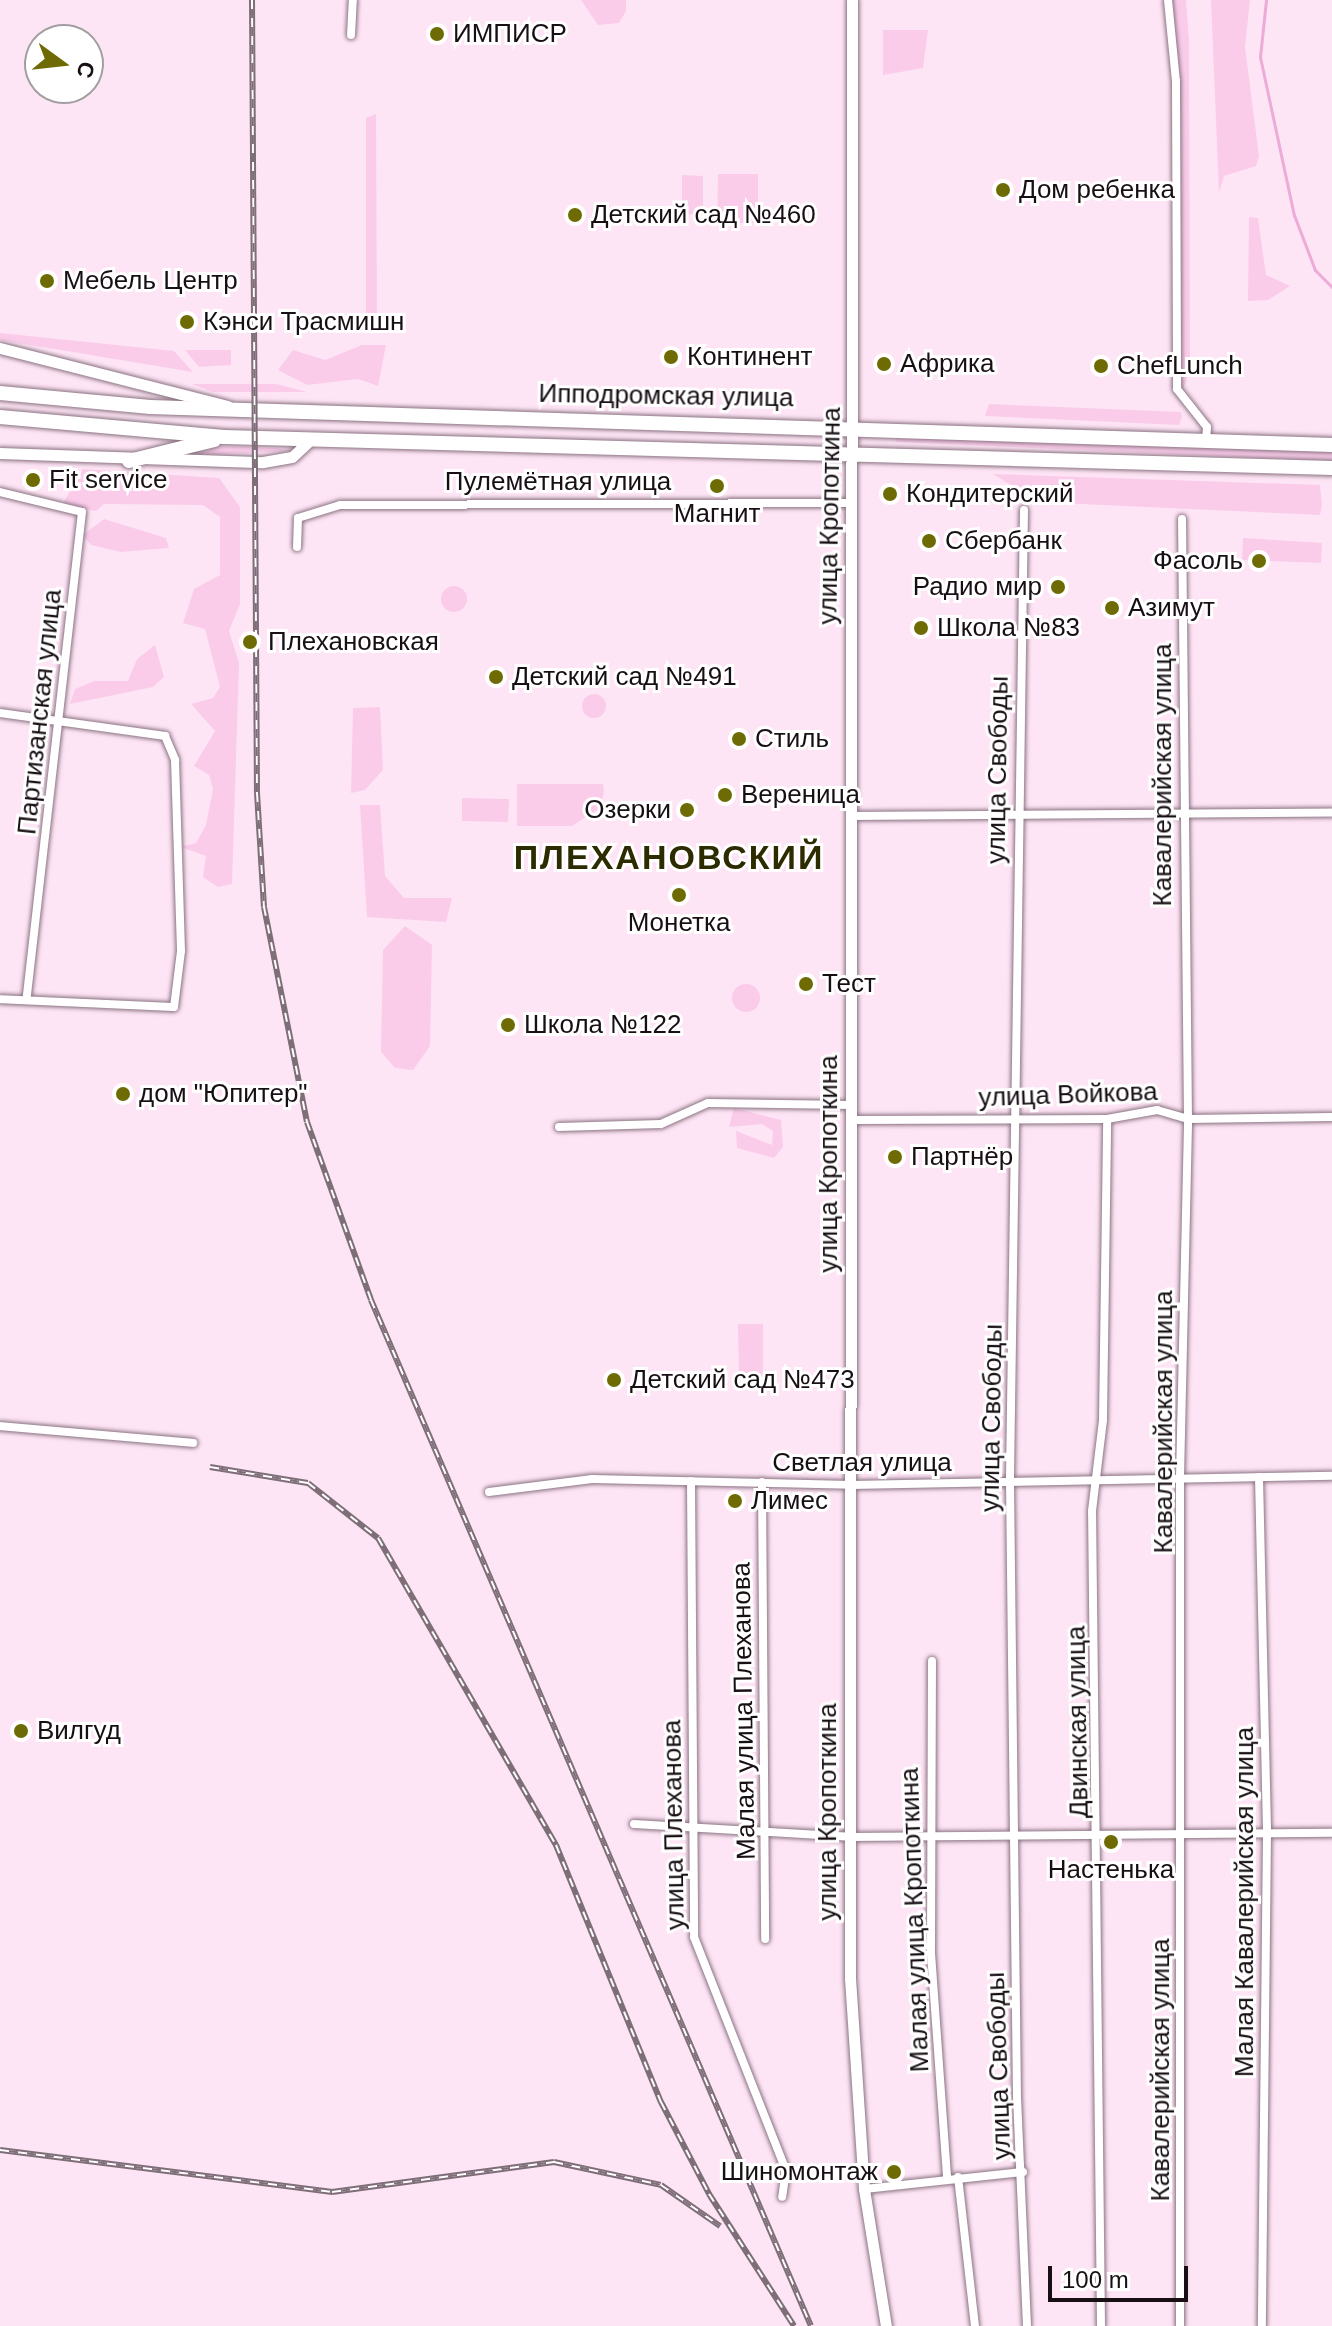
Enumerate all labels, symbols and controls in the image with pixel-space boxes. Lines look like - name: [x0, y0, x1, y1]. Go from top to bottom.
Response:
- place label: ИМПИСР: [453, 18, 567, 50]
- north arrow: [24, 24, 104, 104]
- marker: ИМПИСР: [428, 25, 446, 43]
- text: С: [72, 59, 100, 81]
- place label: Дом ребенка: [1019, 174, 1175, 206]
- marker: Дом ребенка: [994, 181, 1012, 199]
- place label: Детский сад №460: [591, 199, 816, 231]
- marker: Детский сад №460: [566, 206, 584, 224]
- place label: Мебель Центр: [63, 265, 238, 297]
- marker: Мебель Центр: [38, 272, 56, 290]
- place label: Кэнси Трасмишн: [203, 306, 404, 338]
- marker: Кэнси Трасмишн: [178, 313, 196, 331]
- place label: Континент: [687, 341, 812, 373]
- marker: Континент: [662, 348, 680, 366]
- place label: Африка: [900, 348, 994, 380]
- place label: ChefLunch: [1117, 350, 1243, 382]
- marker: Африка: [875, 355, 893, 373]
- marker: ChefLunch: [1092, 357, 1110, 375]
- street label: Ипподромская улица: [538, 378, 794, 414]
- street label: улица Кропоткина: [813, 407, 847, 625]
- place label: Fit service: [49, 464, 167, 496]
- street label: Пулемётная улица: [445, 466, 671, 498]
- marker: Fit service: [24, 471, 42, 489]
- marker: Магнит: [708, 477, 726, 495]
- place label: Кондитерский: [906, 478, 1074, 510]
- marker: Кондитерский: [881, 485, 899, 503]
- place label: Магнит: [674, 498, 760, 530]
- place label: Сбербанк: [945, 525, 1062, 557]
- marker: Сбербанк: [920, 532, 938, 550]
- place label: Фасоль: [1153, 545, 1243, 577]
- marker: Фасоль: [1250, 552, 1268, 570]
- place label: Радио мир: [913, 571, 1042, 603]
- marker: Радио мир: [1049, 578, 1067, 596]
- street label: Партизанская улица: [12, 588, 68, 836]
- place label: Азимут: [1128, 592, 1215, 624]
- marker: Азимут: [1103, 599, 1121, 617]
- place label: Школа №83: [937, 612, 1080, 644]
- marker: Школа №83: [912, 619, 930, 637]
- place label: Плехановская: [268, 626, 439, 658]
- marker: Плехановская: [239, 631, 261, 653]
- street label: Кавалерийская улица: [1147, 644, 1179, 906]
- place label: Детский сад №491: [512, 661, 737, 693]
- marker: Детский сад №491: [487, 668, 505, 686]
- street label: улица Свободы: [981, 676, 1015, 864]
- place label: Стиль: [755, 723, 829, 755]
- marker: Стиль: [730, 730, 748, 748]
- place label: Вереница: [741, 779, 860, 811]
- marker: Вереница: [716, 786, 734, 804]
- place label: Озерки: [584, 794, 671, 826]
- marker: Озерки: [678, 801, 696, 819]
- district label: ПЛЕХАНОВСКИЙ: [514, 838, 824, 878]
- marker: Монетка: [670, 886, 688, 904]
- place label: Монетка: [628, 907, 730, 939]
- place label: Тест: [822, 968, 876, 1000]
- marker: Тест: [797, 975, 815, 993]
- place label: Школа №122: [524, 1009, 682, 1041]
- marker: Школа №122: [499, 1016, 517, 1034]
- street label: улица Кропоткина: [813, 1055, 845, 1273]
- street label: улица Войкова: [978, 1076, 1158, 1114]
- place label: дом "Юпитер": [139, 1078, 308, 1110]
- marker: дом "Юпитер": [114, 1085, 132, 1103]
- place label: Партнёр: [911, 1141, 1013, 1173]
- marker: Партнёр: [886, 1148, 904, 1166]
- street label: Кавалерийская улица: [1148, 1291, 1180, 1553]
- street label: улица Свободы: [975, 1324, 1009, 1512]
- place label: Детский сад №473: [630, 1364, 855, 1396]
- marker: Детский сад №473: [605, 1371, 623, 1389]
- street label: Светлая улица: [772, 1447, 952, 1479]
- place label: Лимес: [751, 1485, 828, 1517]
- marker: Лимес: [726, 1492, 744, 1510]
- street label: Малая улица Плеханова: [726, 1562, 762, 1860]
- street label: Двинская улица: [1061, 1625, 1095, 1819]
- street label: улица Кропоткина: [812, 1703, 844, 1921]
- place label: Вилгуд: [37, 1715, 121, 1747]
- street label: улица Плеханова: [657, 1720, 691, 1930]
- marker: Вилгуд: [12, 1722, 30, 1740]
- street label: Малая Кавалерийская улица: [1229, 1727, 1261, 2077]
- street label: Малая улица Кропоткина: [894, 1767, 936, 2073]
- marker: Настенька: [1102, 1833, 1120, 1851]
- place label: Настенька: [1048, 1854, 1174, 1886]
- street label: Кавалерийская улица: [1145, 1939, 1177, 2201]
- street label: улица Свободы: [980, 1971, 1018, 2161]
- place label: Шиномонтаж: [721, 2156, 878, 2188]
- marker: Шиномонтаж: [885, 2163, 903, 2181]
- scale bar: [1052, 2250, 1192, 2300]
- text: 100 m: [1062, 2266, 1129, 2293]

